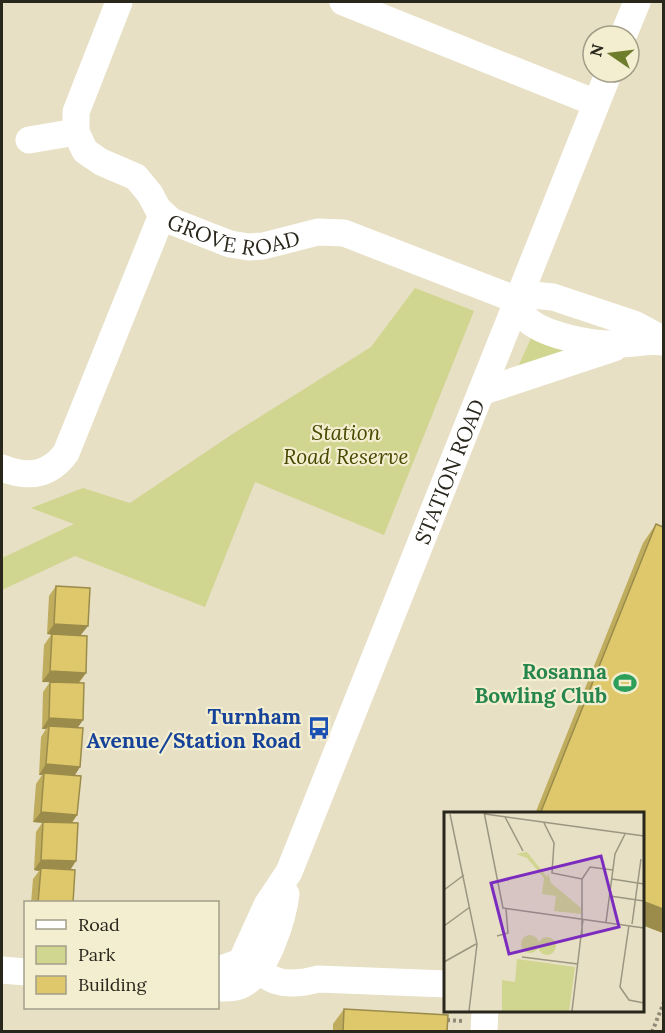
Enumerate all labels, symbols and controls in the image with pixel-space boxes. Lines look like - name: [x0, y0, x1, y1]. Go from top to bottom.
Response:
- north arrow: [581, 24, 641, 84]
- text: N: [585, 42, 608, 59]
- street label: GROVE ROAD: [164, 208, 302, 261]
- street label: STATION ROAD: [408, 395, 490, 548]
- park label: Station Road Reserve: [283, 419, 409, 470]
- place label: Rosanna Bowling Club: [474, 658, 607, 709]
- sports icon: Rosanna Bowling Club: [612, 670, 638, 696]
- place label: Turnham Avenue/Station Road: [87, 703, 301, 754]
- bus stop icon: Turnham Avenue/Station Road: [306, 715, 332, 741]
- inset map: [444, 812, 644, 1012]
- legend: [24, 901, 219, 1009]
- text: Road: [78, 913, 120, 936]
- text: Park: [78, 943, 116, 966]
- text: Building: [78, 973, 148, 996]

